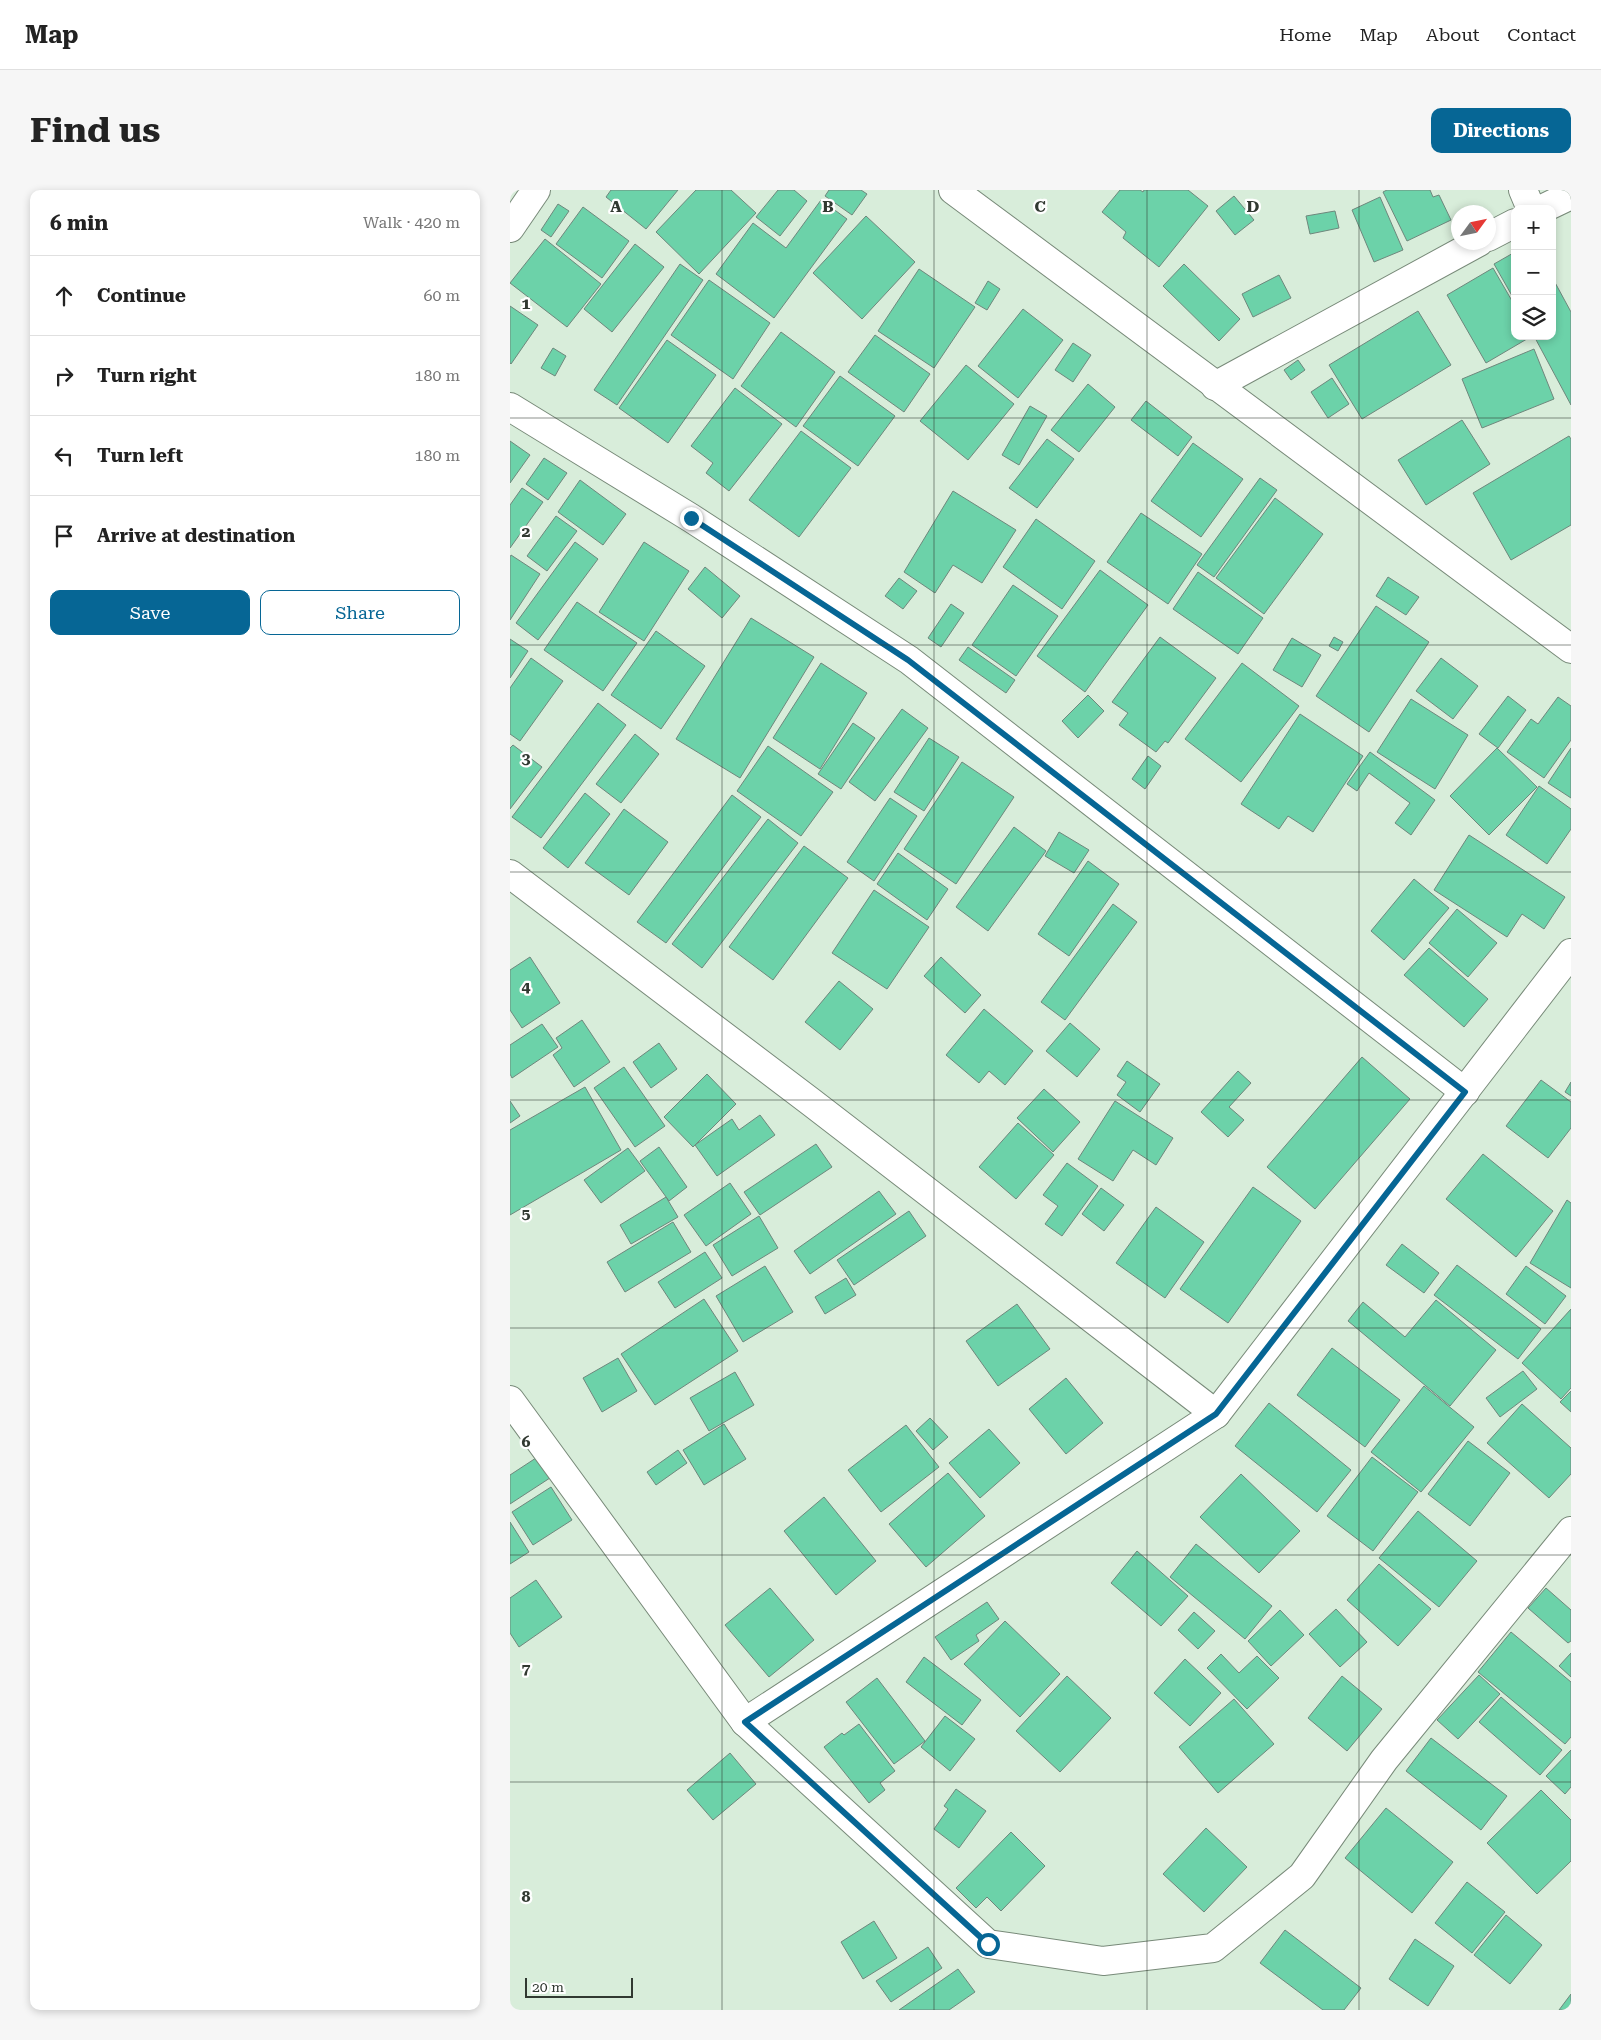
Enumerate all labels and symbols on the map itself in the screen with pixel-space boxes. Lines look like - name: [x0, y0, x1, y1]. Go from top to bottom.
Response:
- text: A: [610, 197, 622, 216]
- text: B: [822, 197, 834, 216]
- text: C: [1034, 197, 1046, 216]
- text: D: [1247, 197, 1260, 216]
- north arrow: [1451, 205, 1496, 250]
- text: 1: [522, 294, 531, 313]
- route end: [680, 507, 703, 530]
- text: 2: [522, 522, 531, 541]
- text: 3: [522, 749, 531, 768]
- text: 4: [522, 977, 531, 996]
- text: 5: [522, 1204, 531, 1223]
- text: 6: [522, 1432, 531, 1451]
- text: 7: [522, 1659, 531, 1678]
- text: 8: [522, 1887, 531, 1906]
- route start: [977, 1933, 1000, 1956]
- scale bar: [525, 1975, 632, 1998]

